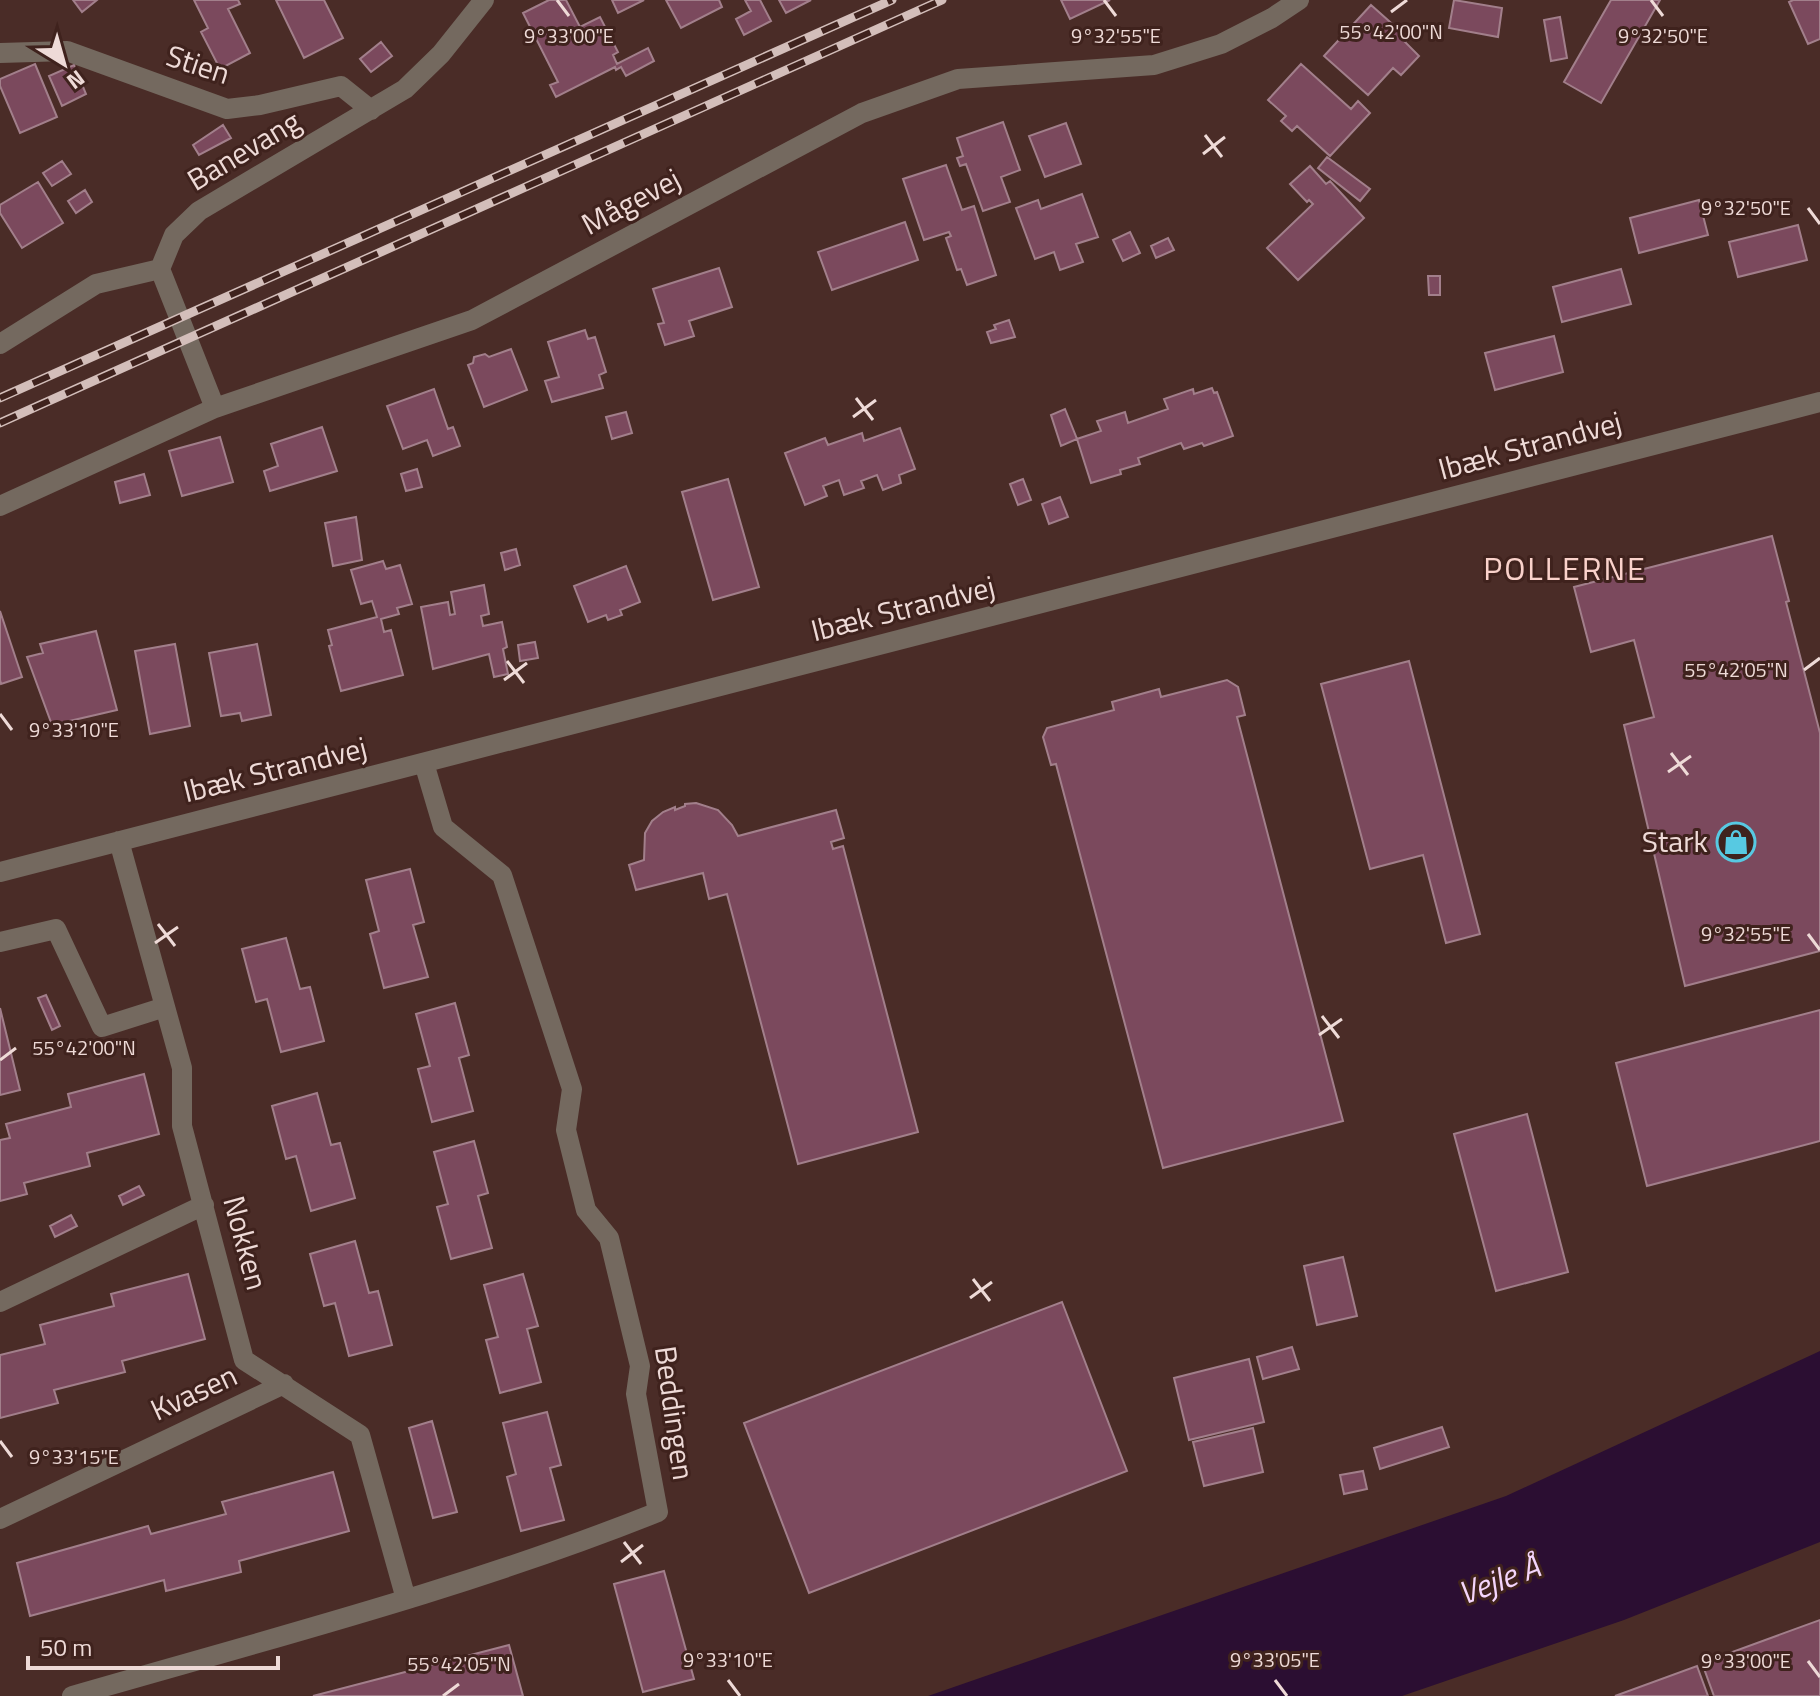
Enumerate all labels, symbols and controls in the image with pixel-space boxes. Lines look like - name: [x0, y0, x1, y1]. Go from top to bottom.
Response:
- text: 55°42'00"N: [1339, 16, 1443, 47]
- text: 9°33'00"E: [524, 20, 614, 51]
- text: 9°32'55"E: [1071, 20, 1161, 51]
- text: 9°32'50"E: [1618, 20, 1708, 51]
- north arrow: [24, 24, 104, 104]
- street label: Stien: [161, 32, 236, 96]
- text: N: [60, 62, 92, 98]
- street label: Banevang: [178, 98, 309, 202]
- street label: Mågevej: [573, 156, 688, 246]
- text: 9°32'50"E: [1701, 192, 1791, 223]
- street label: Ibæk Strandvej: [1433, 398, 1627, 492]
- district label: POLLERNE: [1483, 544, 1647, 592]
- street label: Ibæk Strandvej: [806, 563, 1000, 653]
- text: 55°42'05"N: [1684, 654, 1788, 685]
- text: 9°33'10"E: [29, 714, 119, 745]
- street label: Ibæk Strandvej: [178, 724, 372, 814]
- place label: Stark: [1642, 818, 1708, 864]
- shop icon: Stark: [1715, 821, 1757, 863]
- text: 9°32'55"E: [1701, 918, 1791, 949]
- text: 55°42'00"N: [32, 1032, 136, 1063]
- street label: Nokken: [211, 1191, 281, 1295]
- street label: Beddingen: [643, 1343, 707, 1483]
- street label: Kvasen: [143, 1352, 244, 1432]
- text: 9°33'15"E: [29, 1441, 119, 1472]
- water label: Vejle Å: [1451, 1541, 1548, 1617]
- scale bar: [28, 1620, 278, 1670]
- text: 50 m: [40, 1629, 92, 1665]
- text: 9°33'10"E: [683, 1644, 773, 1675]
- text: 9°33'05"E: [1230, 1644, 1320, 1675]
- text: 9°33'00"E: [1701, 1645, 1791, 1676]
- text: 55°42'05"N: [407, 1648, 511, 1679]

